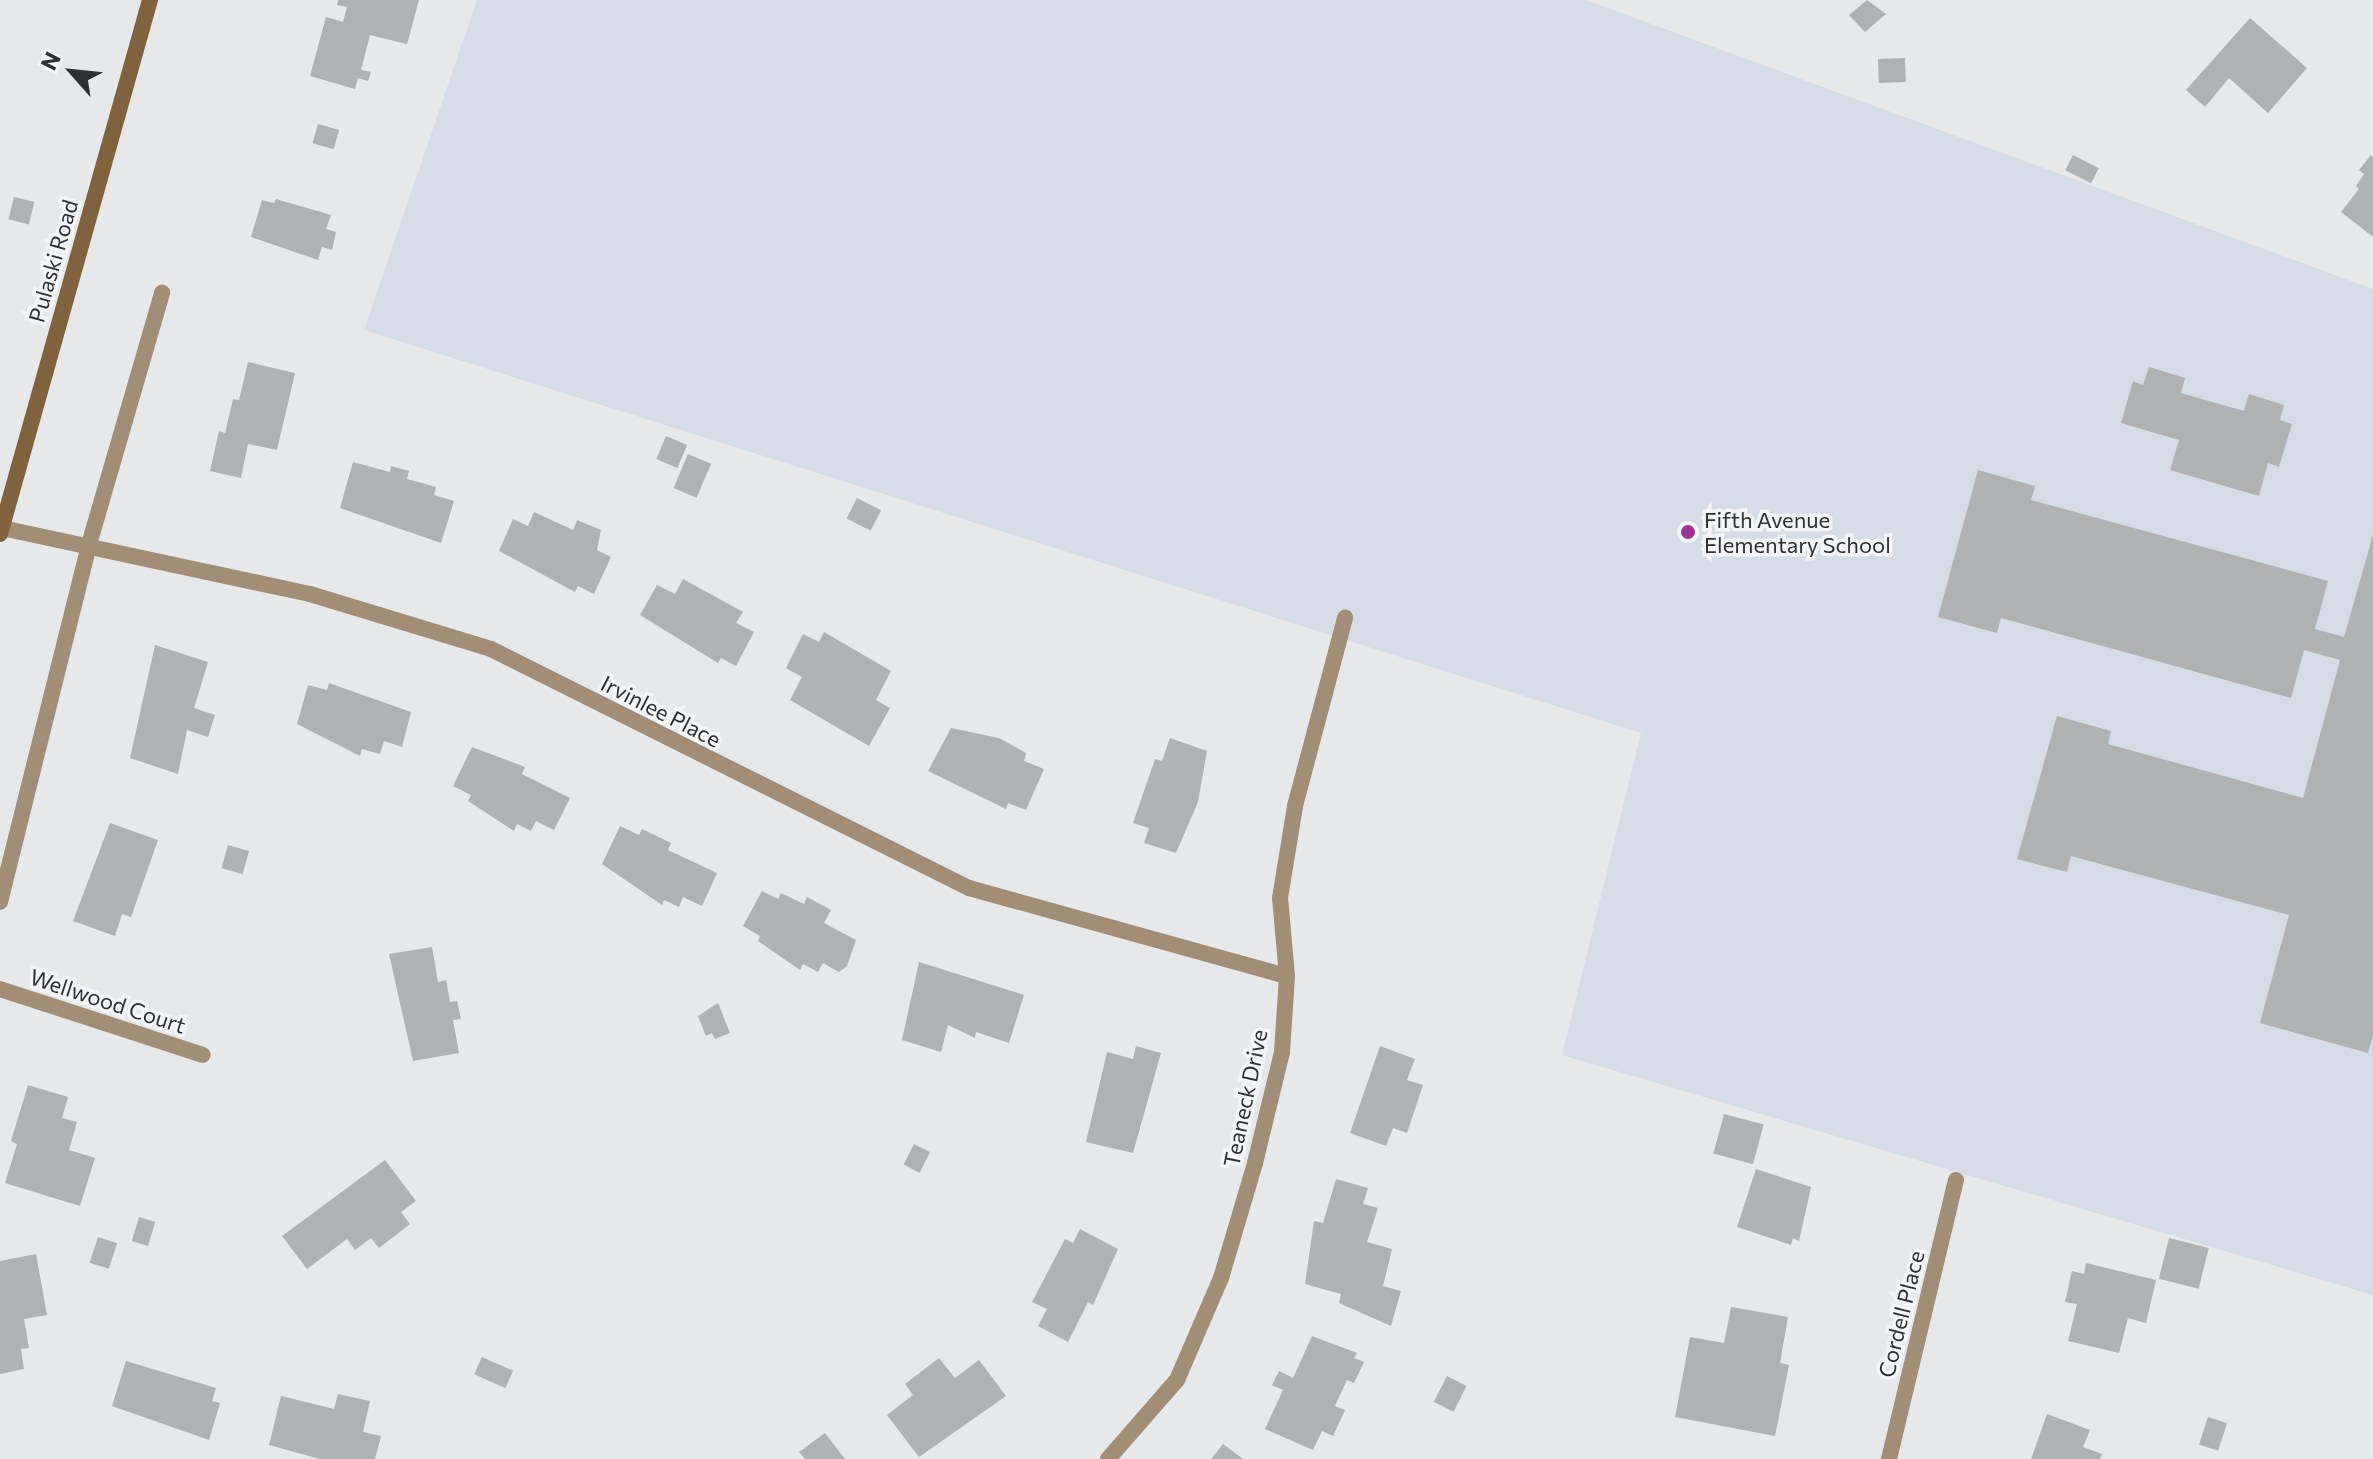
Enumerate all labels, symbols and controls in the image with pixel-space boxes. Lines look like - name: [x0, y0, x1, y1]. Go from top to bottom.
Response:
- north arrow: [32, 32, 112, 112]
- text: N: [34, 47, 66, 74]
- street label: Pulaski Road: [23, 197, 83, 325]
- place label: Fifth Avenue Elementary School: [1704, 506, 1891, 558]
- marker: Fifth Avenue Elementary School: [1679, 523, 1697, 541]
- street label: Irvinlee Place: [597, 670, 725, 752]
- street label: Wellwood Court: [27, 963, 189, 1039]
- street label: Teaneck Drive: [1218, 1027, 1272, 1169]
- street label: Cordell Place: [1873, 1248, 1929, 1380]

